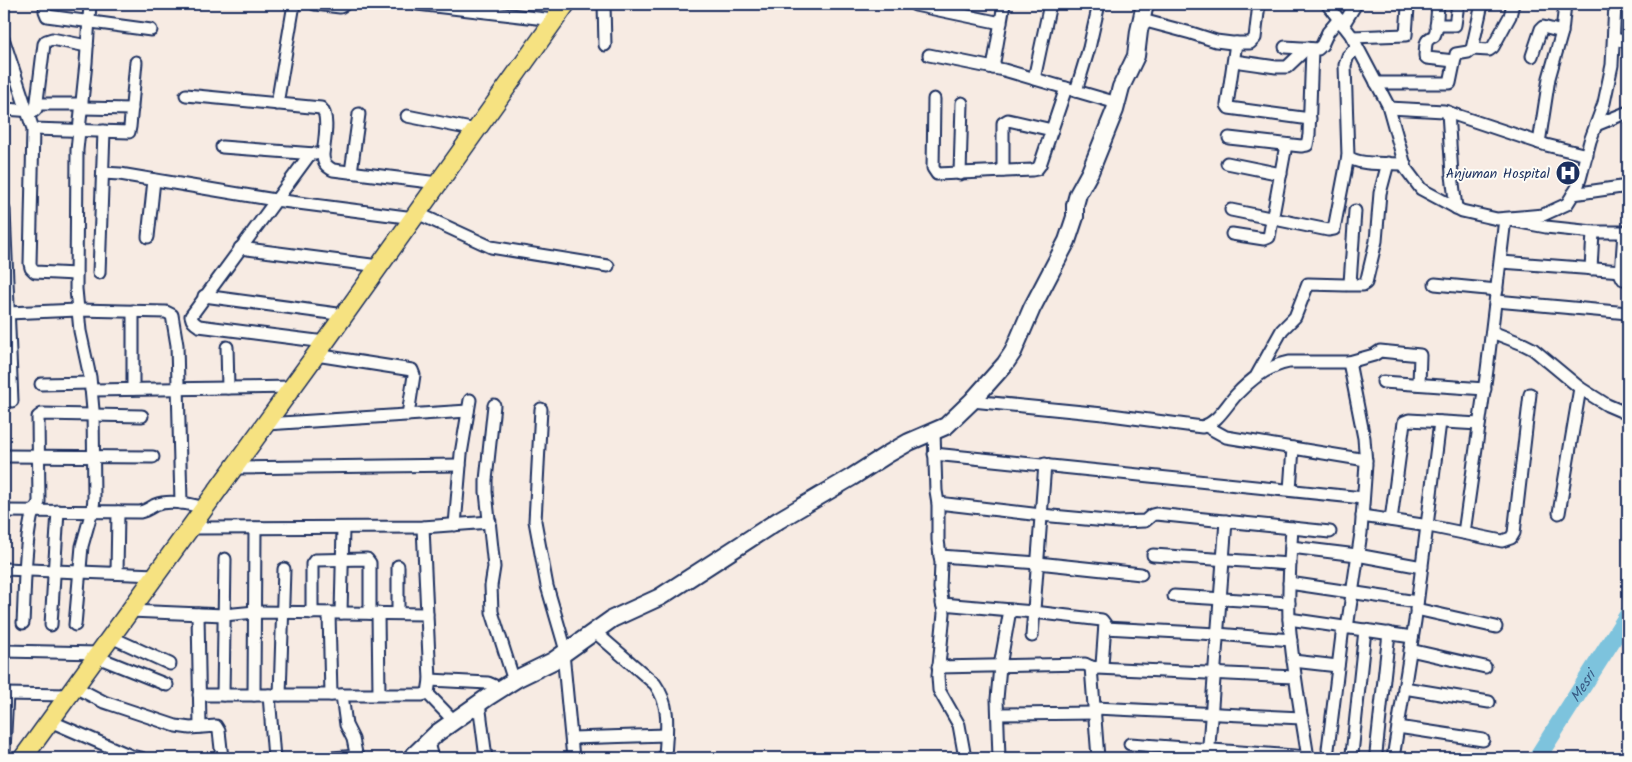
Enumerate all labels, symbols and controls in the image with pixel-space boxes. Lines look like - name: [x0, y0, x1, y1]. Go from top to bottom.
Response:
- hospital icon: Anjuman Hospital: [1555, 160, 1581, 186]
- place label: Anjuman Hospital: [1446, 163, 1551, 185]
- water label: Mesri: [1564, 663, 1604, 707]

